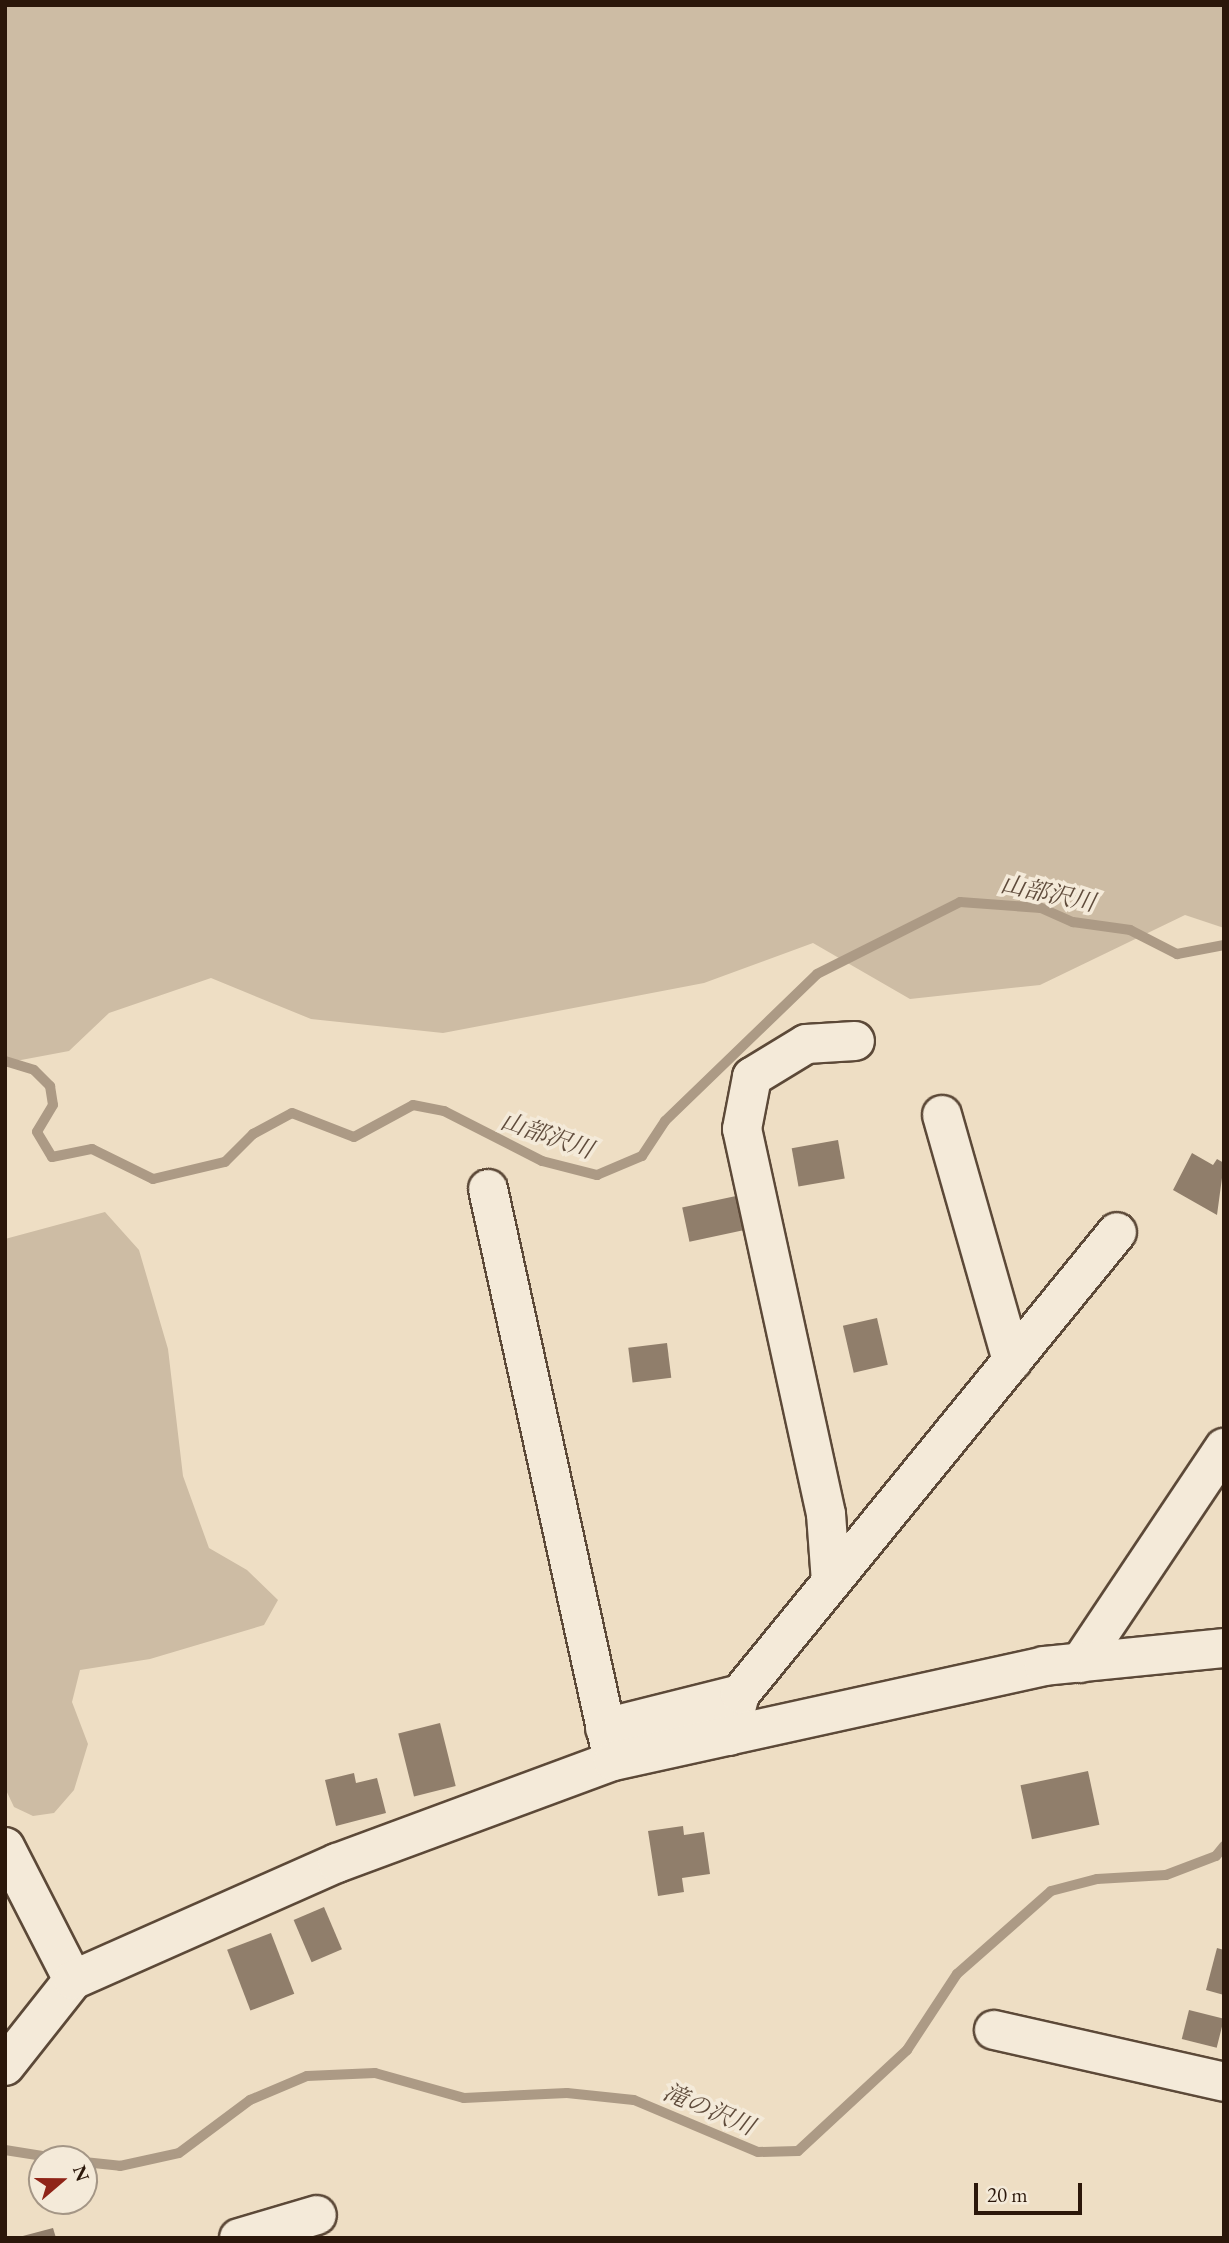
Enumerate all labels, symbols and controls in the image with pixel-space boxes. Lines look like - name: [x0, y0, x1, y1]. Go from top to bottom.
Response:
- water label: 山部沢川: [998, 869, 1098, 917]
- water label: 山部沢川: [497, 1106, 597, 1164]
- water label: 滝の沢川: [659, 2077, 759, 2141]
- north arrow: [28, 2145, 98, 2215]
- text: N: [67, 2162, 96, 2185]
- scale bar: [977, 2170, 1086, 2214]
- text: 20 m: [987, 2181, 1028, 2208]

